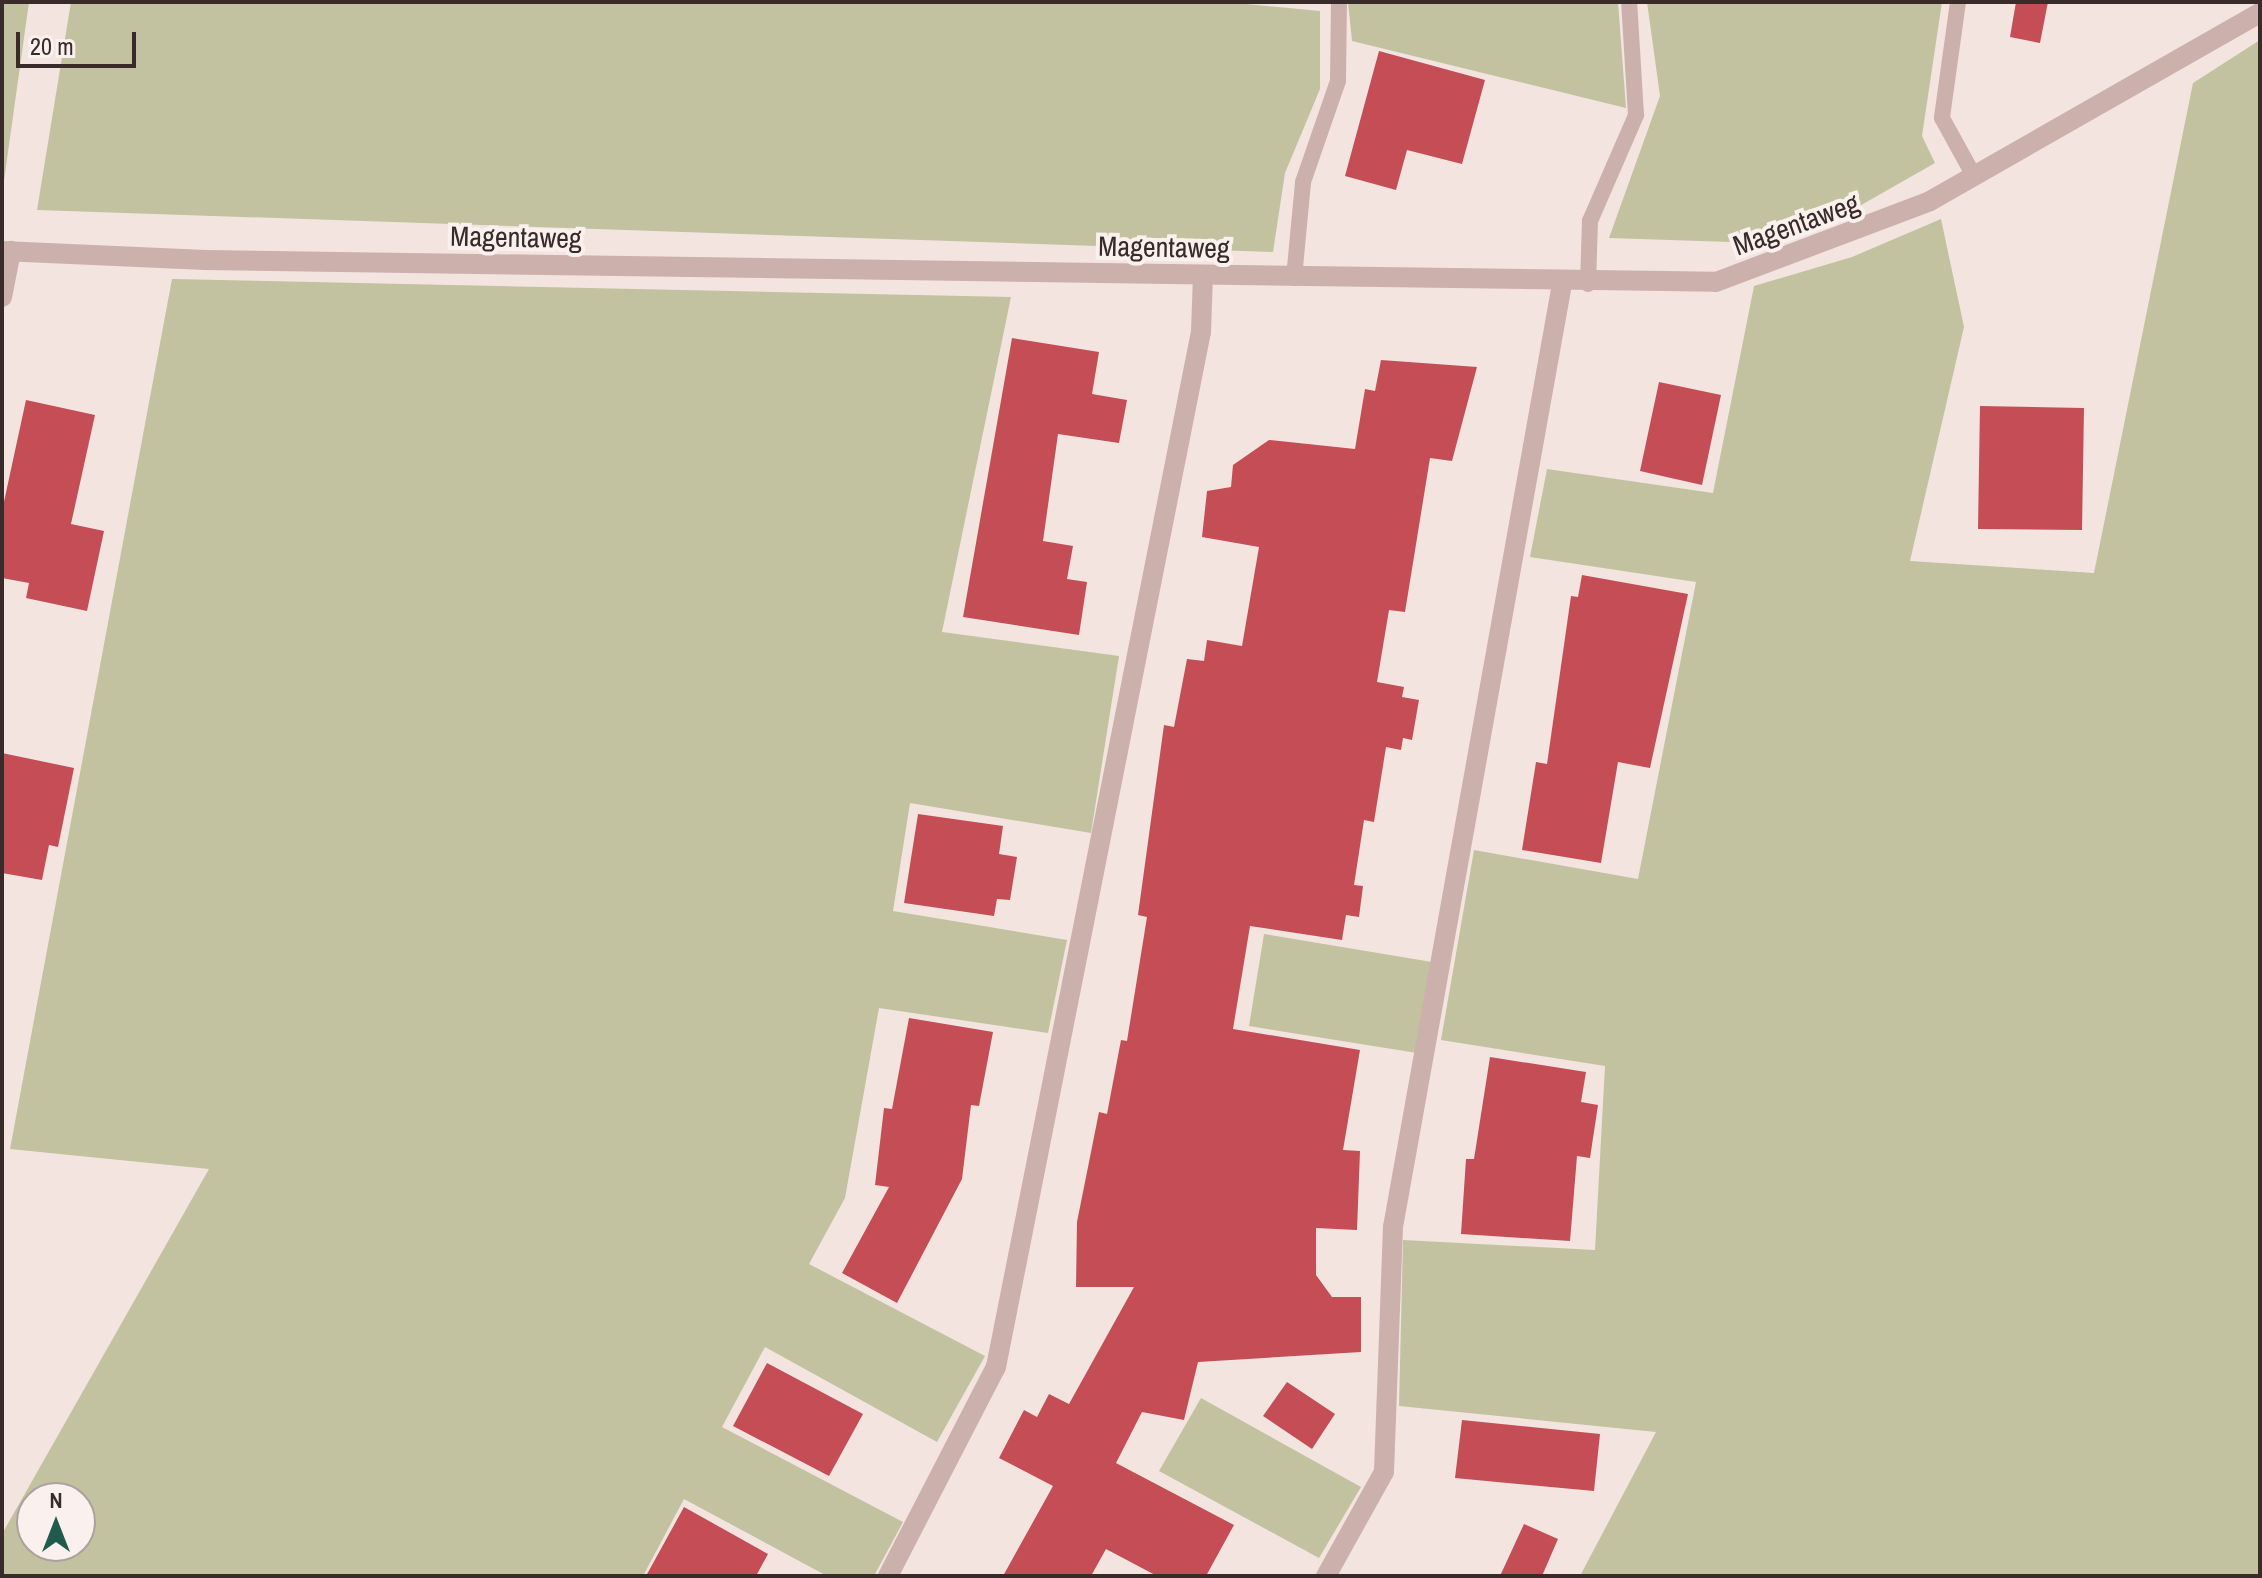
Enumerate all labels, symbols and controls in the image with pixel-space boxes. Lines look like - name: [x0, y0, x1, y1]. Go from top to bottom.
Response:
- scale bar: [20, 16, 140, 66]
- text: 20 m: [30, 30, 74, 62]
- street label: Magentaweg: [1728, 186, 1864, 262]
- street label: Magentaweg: [450, 219, 582, 255]
- street label: Magentaweg: [1098, 229, 1230, 265]
- north arrow: [16, 1482, 96, 1562]
- text: N: [49, 1485, 63, 1515]

